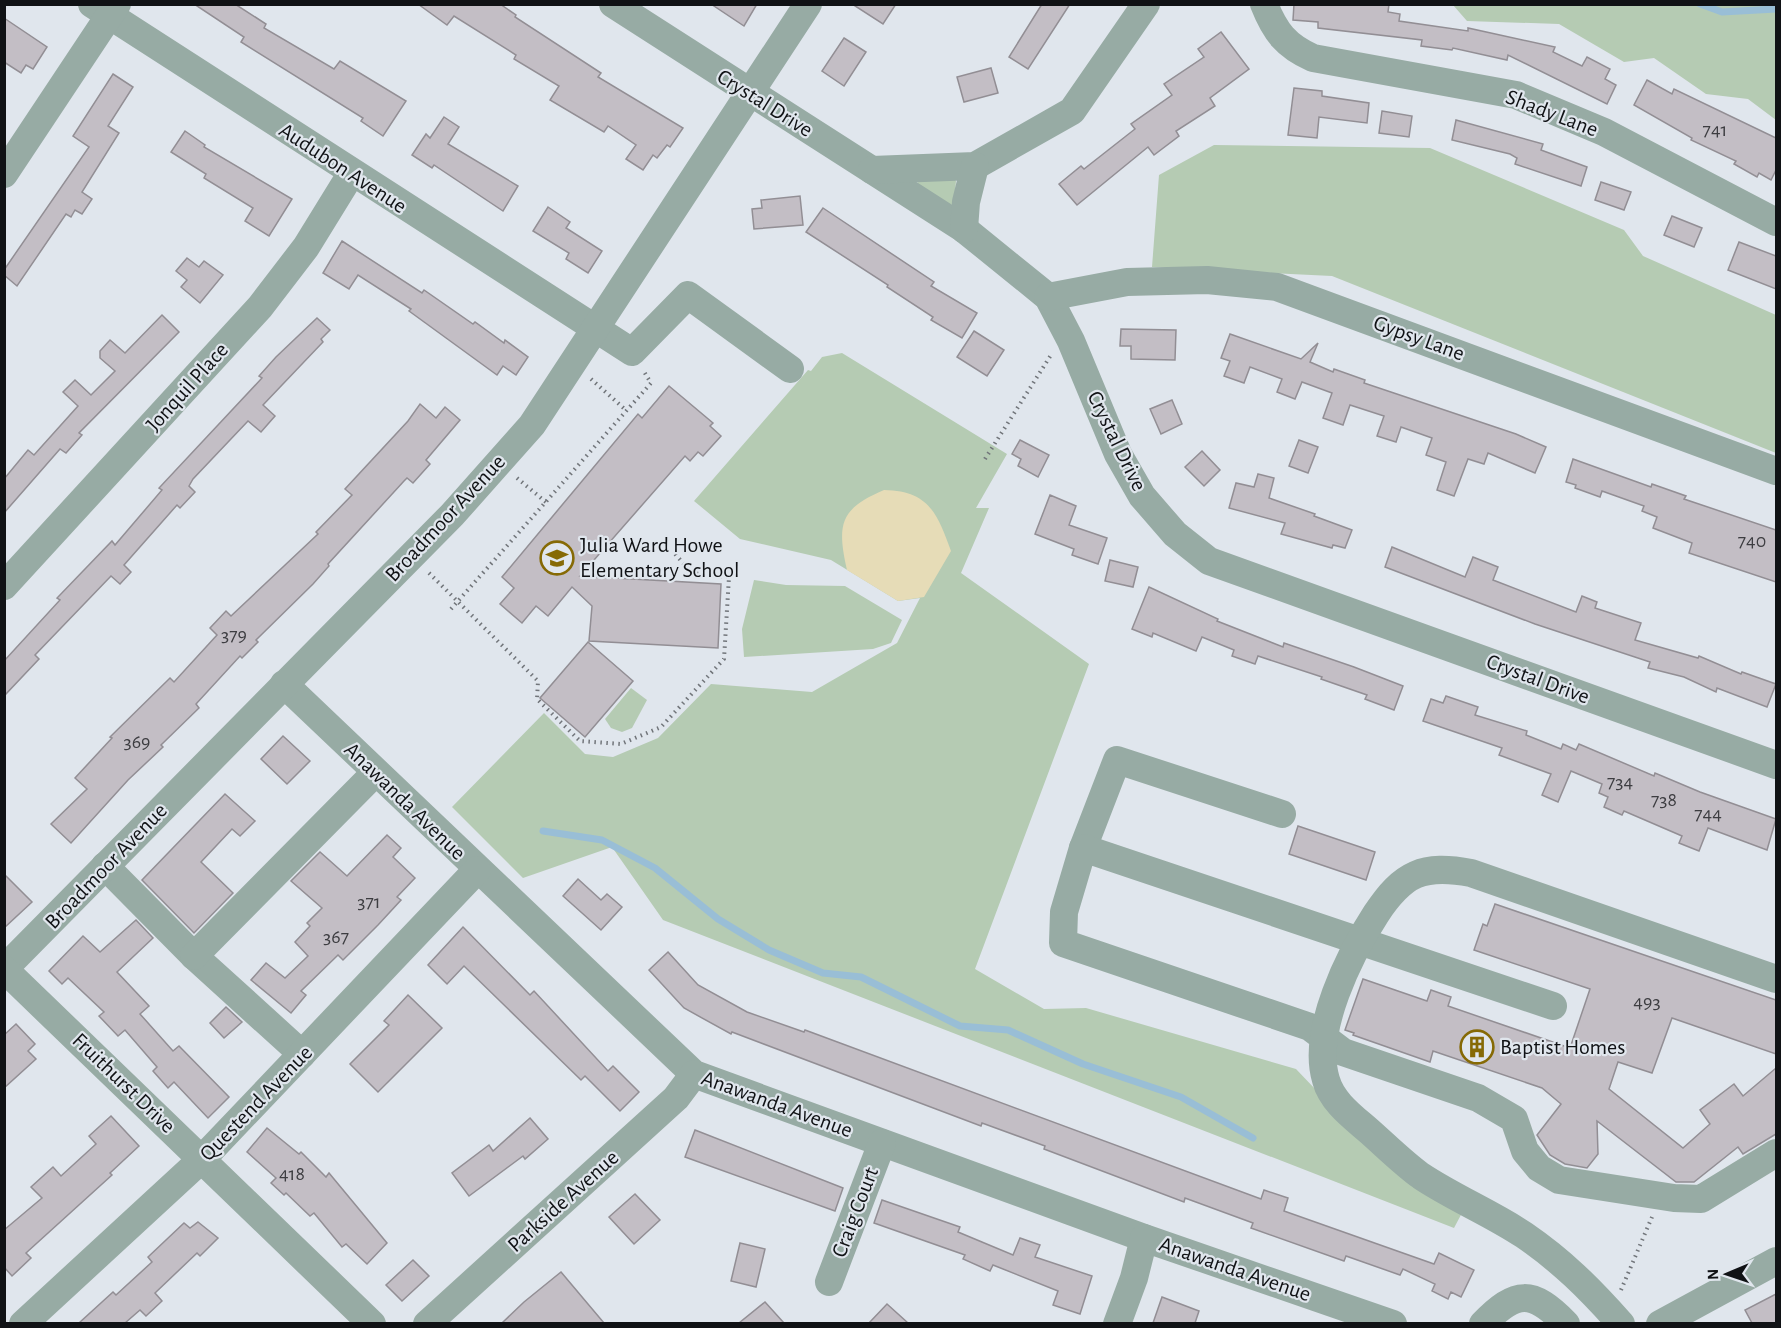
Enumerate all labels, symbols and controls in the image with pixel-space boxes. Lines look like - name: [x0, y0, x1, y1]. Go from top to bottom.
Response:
- street label: Crystal Drive: [713, 65, 817, 141]
- street label: Shady Lane: [1503, 85, 1601, 141]
- street label: Audubon Avenue: [275, 119, 411, 217]
- house number: 741: [1703, 120, 1727, 140]
- street label: Gypsy Lane: [1371, 311, 1467, 365]
- street label: Jonquil Place: [142, 338, 232, 436]
- street label: Crystal Drive: [1083, 388, 1151, 494]
- street label: Broadmoor Avenue: [381, 450, 509, 586]
- house number: 740: [1738, 531, 1766, 551]
- place label: Julia Ward Howe Elementary School: [580, 534, 740, 581]
- school or university icon: Julia Ward Howe Elementary School: [539, 540, 575, 576]
- house number: 379: [221, 625, 247, 645]
- street label: Crystal Drive: [1484, 650, 1592, 708]
- house number: 369: [123, 732, 151, 752]
- street label: Anawanda Avenue: [340, 738, 470, 864]
- house number: 734: [1607, 772, 1633, 792]
- house number: 738: [1651, 790, 1677, 810]
- street label: Broadmoor Avenue: [41, 799, 171, 933]
- house number: 744: [1694, 804, 1722, 824]
- house number: 371: [357, 892, 381, 912]
- house number: 367: [323, 927, 349, 947]
- house number: 493: [1633, 992, 1661, 1012]
- street label: Fruithurst Drive: [68, 1029, 180, 1137]
- building icon: Baptist Homes: [1459, 1029, 1495, 1065]
- place label: Baptist Homes: [1500, 1036, 1625, 1058]
- street label: Questend Avenue: [196, 1041, 316, 1165]
- street label: Anawanda Avenue: [699, 1067, 855, 1141]
- street label: Parkside Avenue: [503, 1146, 623, 1256]
- house number: 418: [279, 1164, 305, 1184]
- street label: Craig Court: [828, 1164, 882, 1260]
- street label: Anawanda Avenue: [1156, 1233, 1314, 1305]
- north arrow: [1697, 1244, 1757, 1304]
- text: N: [1705, 1269, 1721, 1280]

